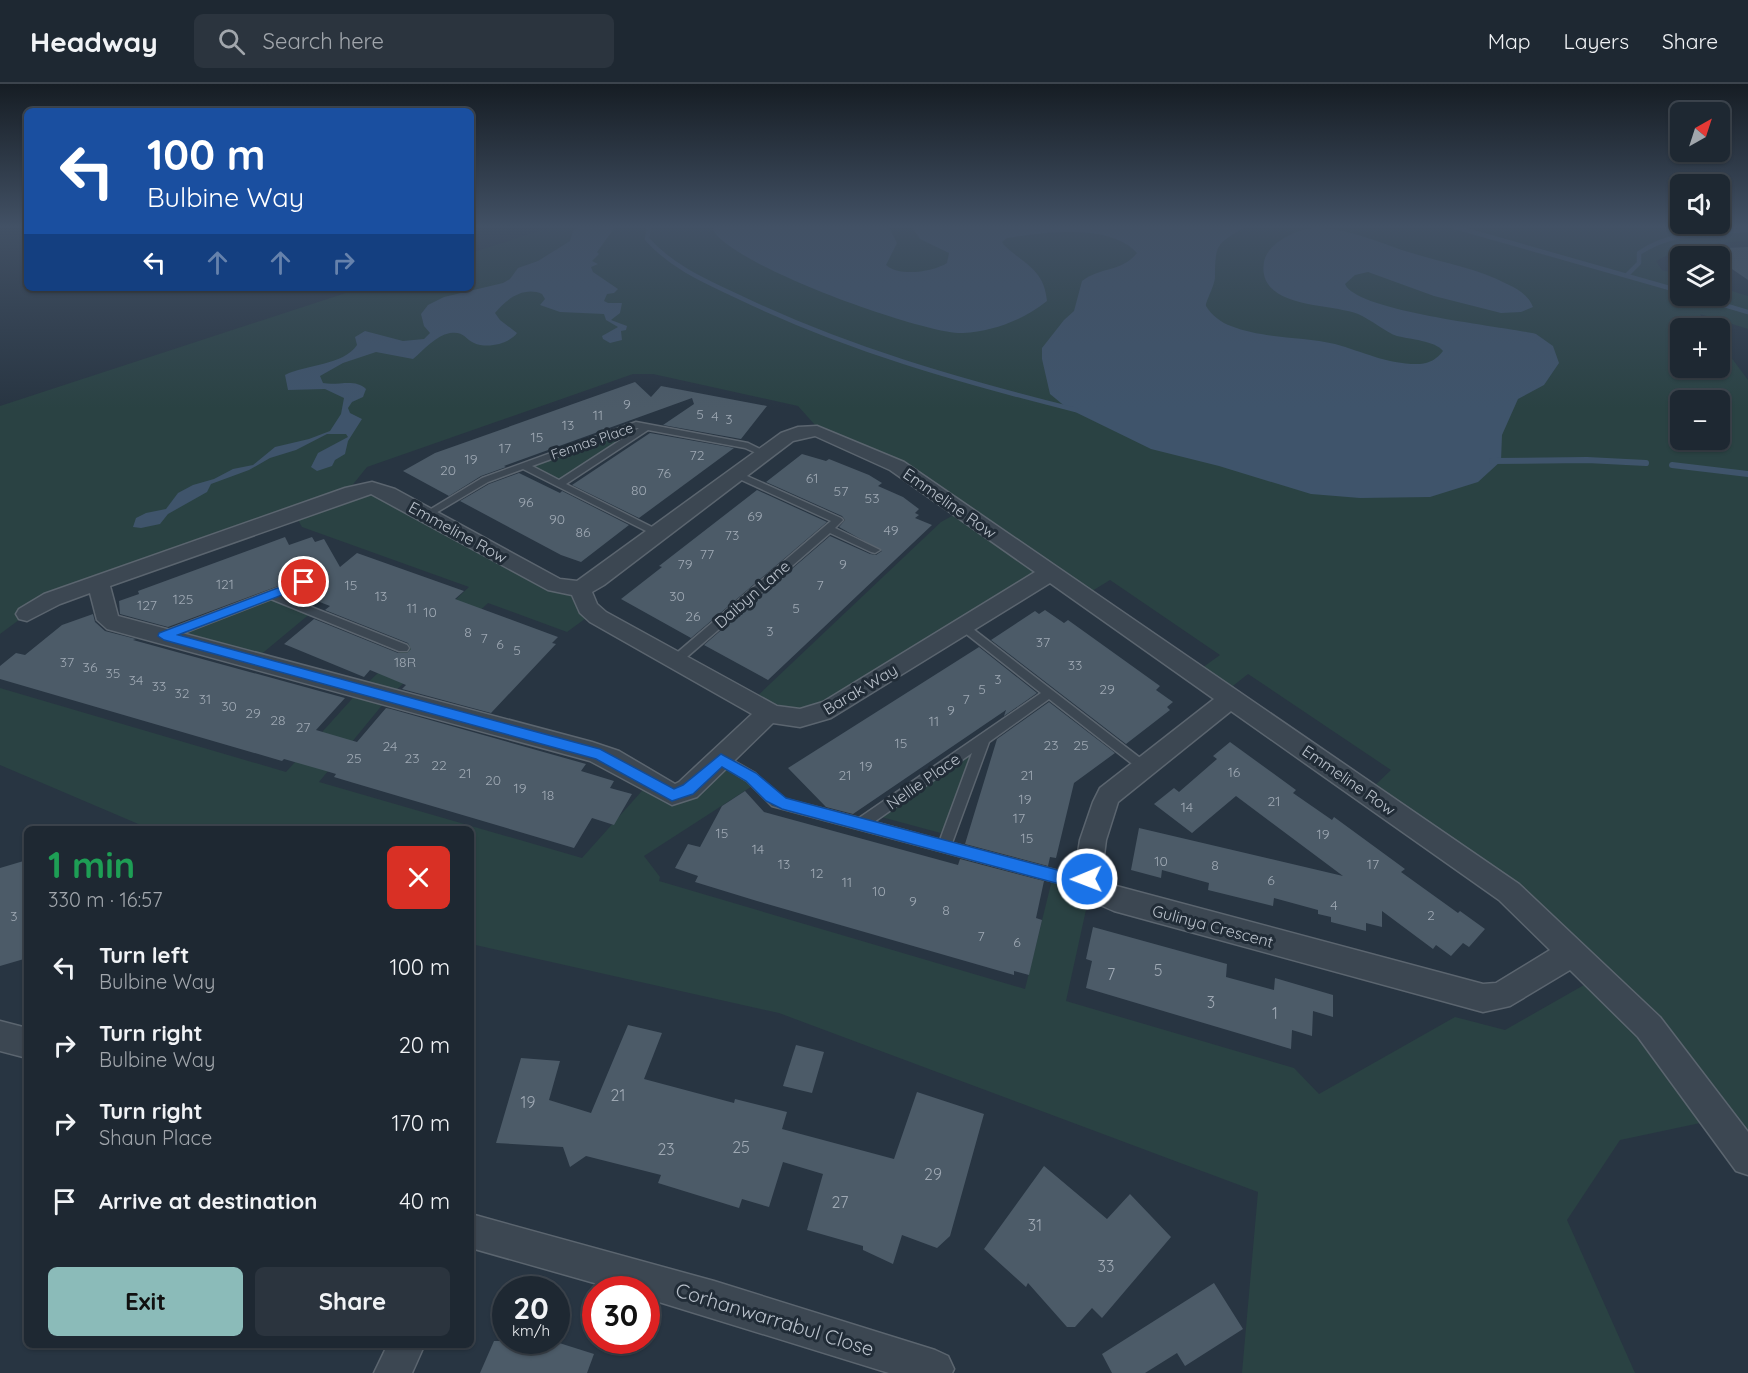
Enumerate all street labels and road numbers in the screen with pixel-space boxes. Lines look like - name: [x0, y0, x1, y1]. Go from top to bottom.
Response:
- street label: Fennas Place: [548, 418, 636, 463]
- street label: Emmeline Row: [899, 463, 1001, 543]
- street label: Emmeline Row: [405, 497, 511, 567]
- street label: Daibyn Lane: [710, 556, 794, 632]
- street label: Barak Way: [819, 659, 901, 719]
- street label: Emmeline Row: [1298, 740, 1400, 820]
- street label: Nellie Place: [882, 748, 964, 814]
- street label: Gulinya Crescent: [1150, 900, 1276, 952]
- street label: Corhanwarrabul Close: [673, 1277, 877, 1361]

